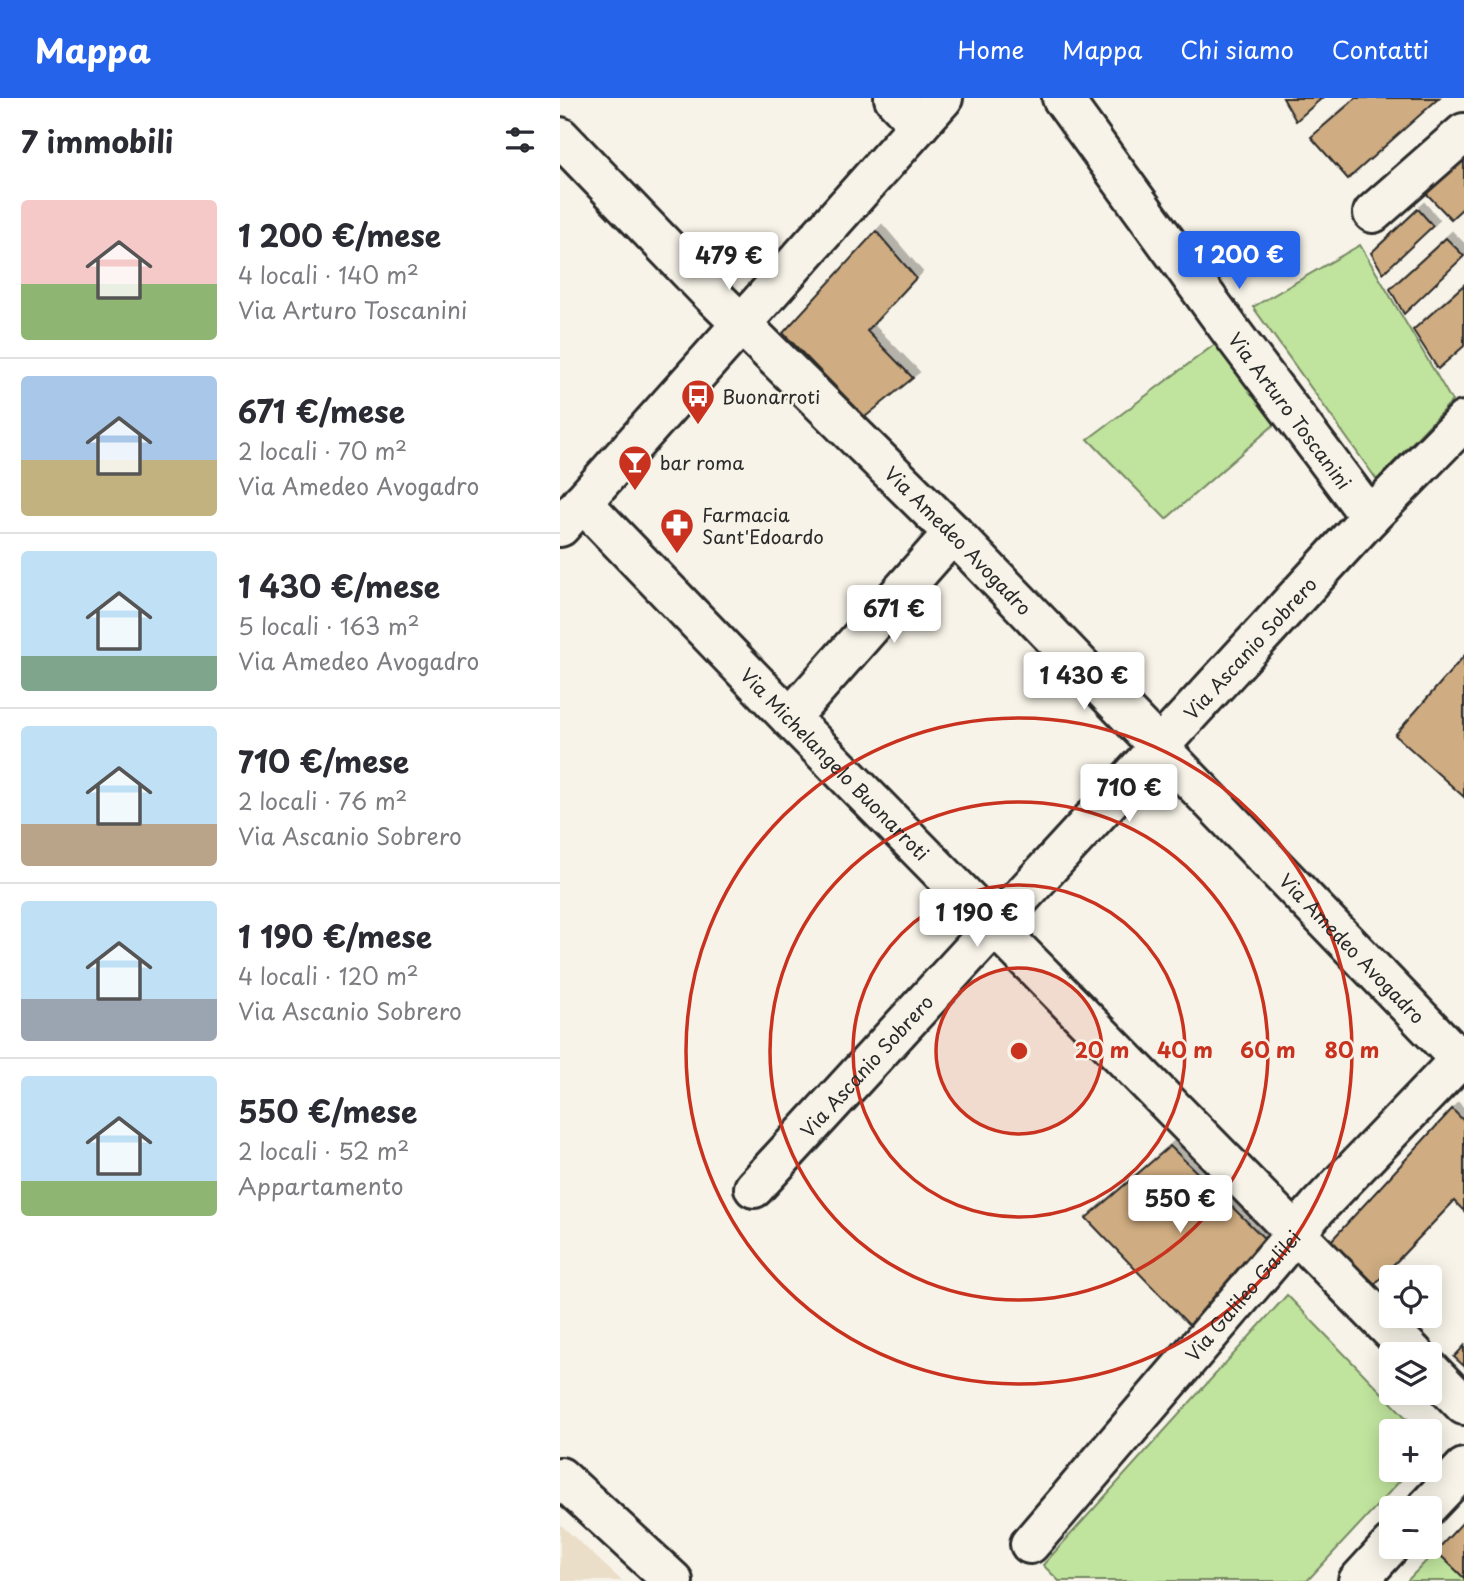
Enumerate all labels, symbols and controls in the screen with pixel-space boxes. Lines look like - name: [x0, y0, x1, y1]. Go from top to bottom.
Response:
- text: Mappa: [35, 24, 151, 74]
- text: Home: [958, 31, 1024, 67]
- text: Mappa: [1062, 31, 1142, 67]
- text: Chi siamo: [1180, 31, 1294, 67]
- text: Contatti: [1332, 31, 1429, 67]
- text: 7 immobili: [21, 118, 173, 163]
- icon: filters: [501, 121, 539, 159]
- text: 1 200 €/mese: [238, 212, 441, 257]
- icon: home: [77, 228, 161, 312]
- pin: 479 €: [680, 232, 778, 292]
- pin: 1 200 €: [1174, 232, 1304, 291]
- text: 1 200 €: [1194, 236, 1284, 271]
- text: 479 €: [695, 237, 763, 272]
- text: 4 locali · 140 m²: [238, 257, 419, 292]
- text: Via Arturo Toscanini: [238, 292, 467, 327]
- street label: Via Arturo Toscanini: [1222, 326, 1358, 495]
- bus stop icon: Buonarroti: [679, 377, 717, 426]
- place label: Buonarroti: [722, 382, 820, 410]
- text: 671 €/mese: [238, 388, 405, 433]
- icon: home: [77, 404, 161, 488]
- text: 2 locali · 70 m²: [238, 433, 407, 468]
- bar icon: bar roma: [616, 443, 654, 492]
- place label: bar roma: [660, 448, 744, 476]
- street label: Via Amedeo Avogadro: [879, 459, 1039, 621]
- text: Via Amedeo Avogadro: [238, 468, 479, 503]
- place label: Farmacia Sant'Edoardo: [702, 500, 824, 550]
- pharmacy icon: Farmacia Sant'Edoardo: [658, 506, 696, 555]
- text: 1 430 €/mese: [238, 563, 440, 608]
- street label: Via Ascanio Sobrero: [1177, 570, 1323, 726]
- icon: home: [77, 579, 161, 663]
- pin: 671 €: [845, 586, 943, 645]
- text: 671 €: [863, 590, 925, 625]
- text: 5 locali · 163 m²: [238, 608, 420, 643]
- text: Via Amedeo Avogadro: [238, 643, 479, 678]
- pin: 1 430 €: [1019, 652, 1149, 712]
- text: 1 430 €: [1040, 657, 1129, 692]
- street label: Via Michelangelo Buonarroti: [734, 661, 936, 866]
- text: 710 €/mese: [238, 738, 409, 783]
- icon: home: [77, 754, 161, 838]
- pin: 710 €: [1080, 764, 1178, 824]
- text: 710 €: [1096, 769, 1162, 804]
- text: 2 locali · 76 m²: [238, 783, 407, 818]
- text: Via Ascanio Sobrero: [238, 818, 462, 853]
- street label: Via Amedeo Avogadro: [1273, 867, 1432, 1030]
- pin: 1 190 €: [912, 890, 1042, 949]
- text: 1 190 €: [936, 894, 1018, 929]
- text: 1 190 €/mese: [238, 913, 432, 958]
- icon: home: [77, 929, 161, 1013]
- text: 4 locali · 120 m²: [238, 958, 419, 993]
- street label: Via Ascanio Sobrero: [793, 988, 939, 1143]
- text: Via Ascanio Sobrero: [238, 993, 462, 1028]
- text: 20 m: [1075, 1033, 1129, 1065]
- text: 40 m: [1157, 1033, 1213, 1065]
- text: 60 m: [1240, 1033, 1296, 1065]
- text: 80 m: [1325, 1033, 1379, 1065]
- centre of rings: [1007, 1039, 1031, 1063]
- text: 550 €/mese: [238, 1088, 417, 1133]
- icon: home: [77, 1104, 161, 1188]
- text: 2 locali · 52 m²: [238, 1133, 409, 1168]
- text: Appartamento: [238, 1168, 404, 1203]
- pin: 550 €: [1131, 1176, 1229, 1235]
- text: 550 €: [1144, 1180, 1216, 1215]
- street label: Via Galileo Galilei: [1178, 1224, 1307, 1367]
- map controls: [1379, 1265, 1442, 1559]
- button: locate: [1379, 1265, 1442, 1328]
- button: layers: [1379, 1342, 1442, 1405]
- button: +: [1379, 1419, 1442, 1482]
- button: −: [1379, 1496, 1442, 1559]

